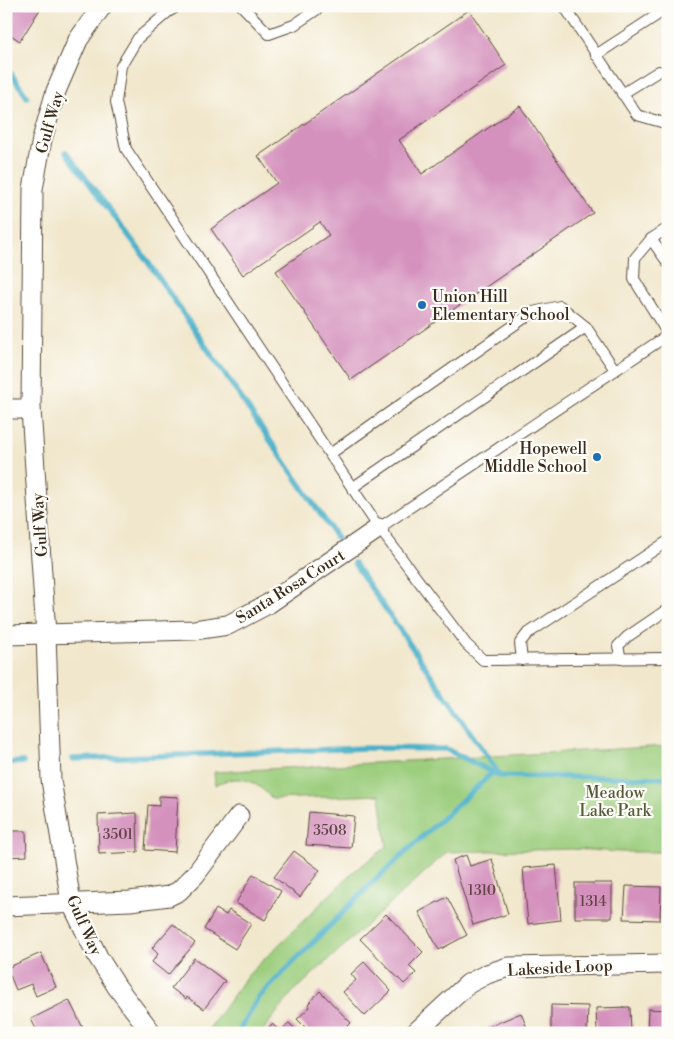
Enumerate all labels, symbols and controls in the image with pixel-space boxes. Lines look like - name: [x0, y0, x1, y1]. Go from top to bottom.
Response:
- street label: Gulf Way: [32, 89, 68, 156]
- place label: Union Hill Elementary School: [432, 287, 570, 325]
- marker: Union Hill Elementary School: [416, 299, 428, 311]
- place label: Hopewell Middle School: [484, 439, 587, 477]
- marker: Hopewell Middle School: [591, 451, 603, 463]
- street label: Gulf Way: [28, 492, 52, 558]
- street label: Santa Rosa Court: [232, 545, 349, 628]
- park label: Meadow Lake Park: [579, 783, 652, 821]
- house number: 3508: [313, 822, 347, 840]
- house number: 3501: [103, 826, 133, 844]
- house number: 1310: [468, 882, 496, 900]
- street label: Gulf Way: [62, 892, 106, 959]
- house number: 1314: [579, 893, 607, 911]
- street label: Lakeside Loop: [507, 955, 613, 981]

